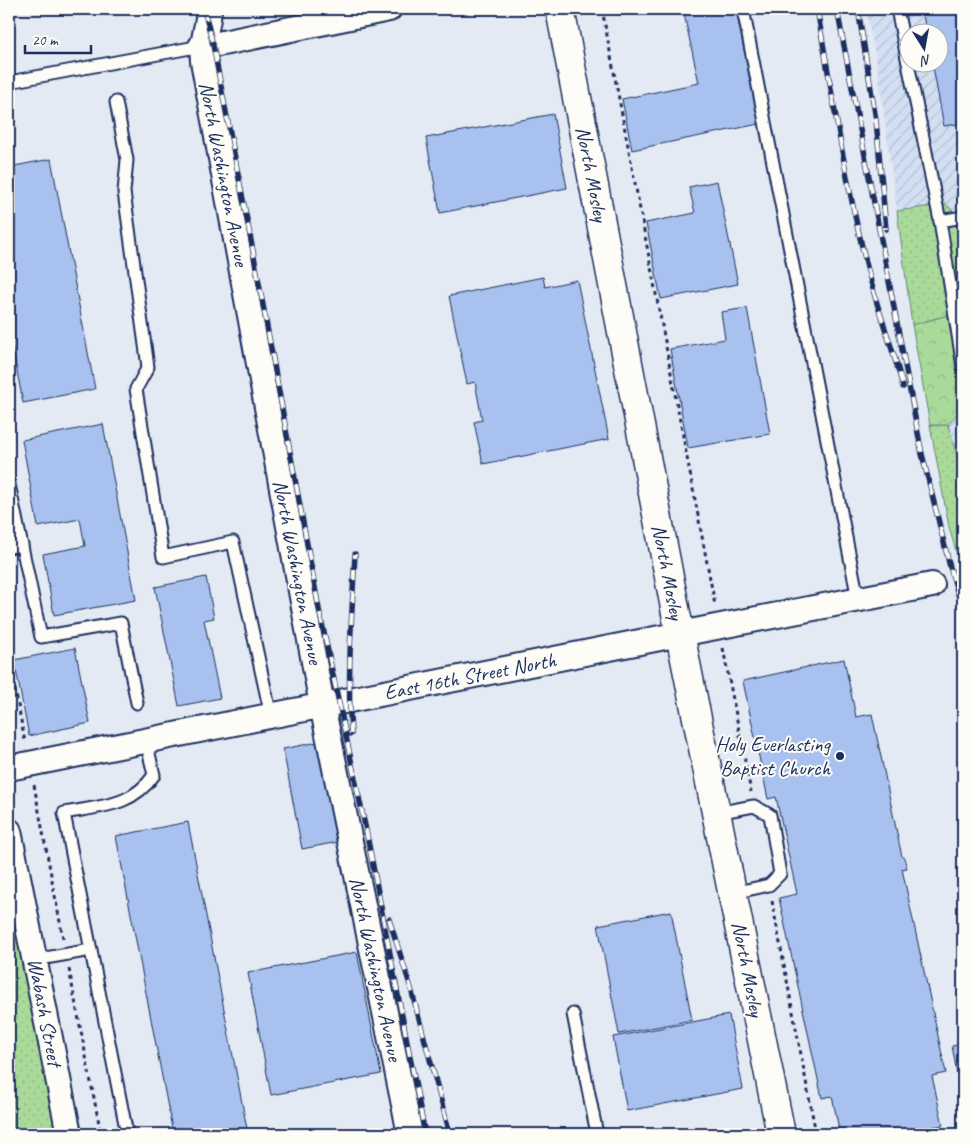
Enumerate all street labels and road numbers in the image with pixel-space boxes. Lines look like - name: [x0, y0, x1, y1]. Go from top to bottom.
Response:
- street label: North Washington Avenue: [193, 80, 255, 271]
- street label: North Mosley: [570, 124, 614, 226]
- street label: North Washington Avenue: [267, 478, 329, 669]
- street label: North Mosley: [646, 522, 690, 624]
- street label: East 16th Street North: [382, 646, 560, 705]
- street label: North Washington Avenue: [344, 875, 409, 1065]
- street label: North Mosley: [726, 919, 770, 1021]
- street label: Wabash Street: [22, 956, 69, 1071]

